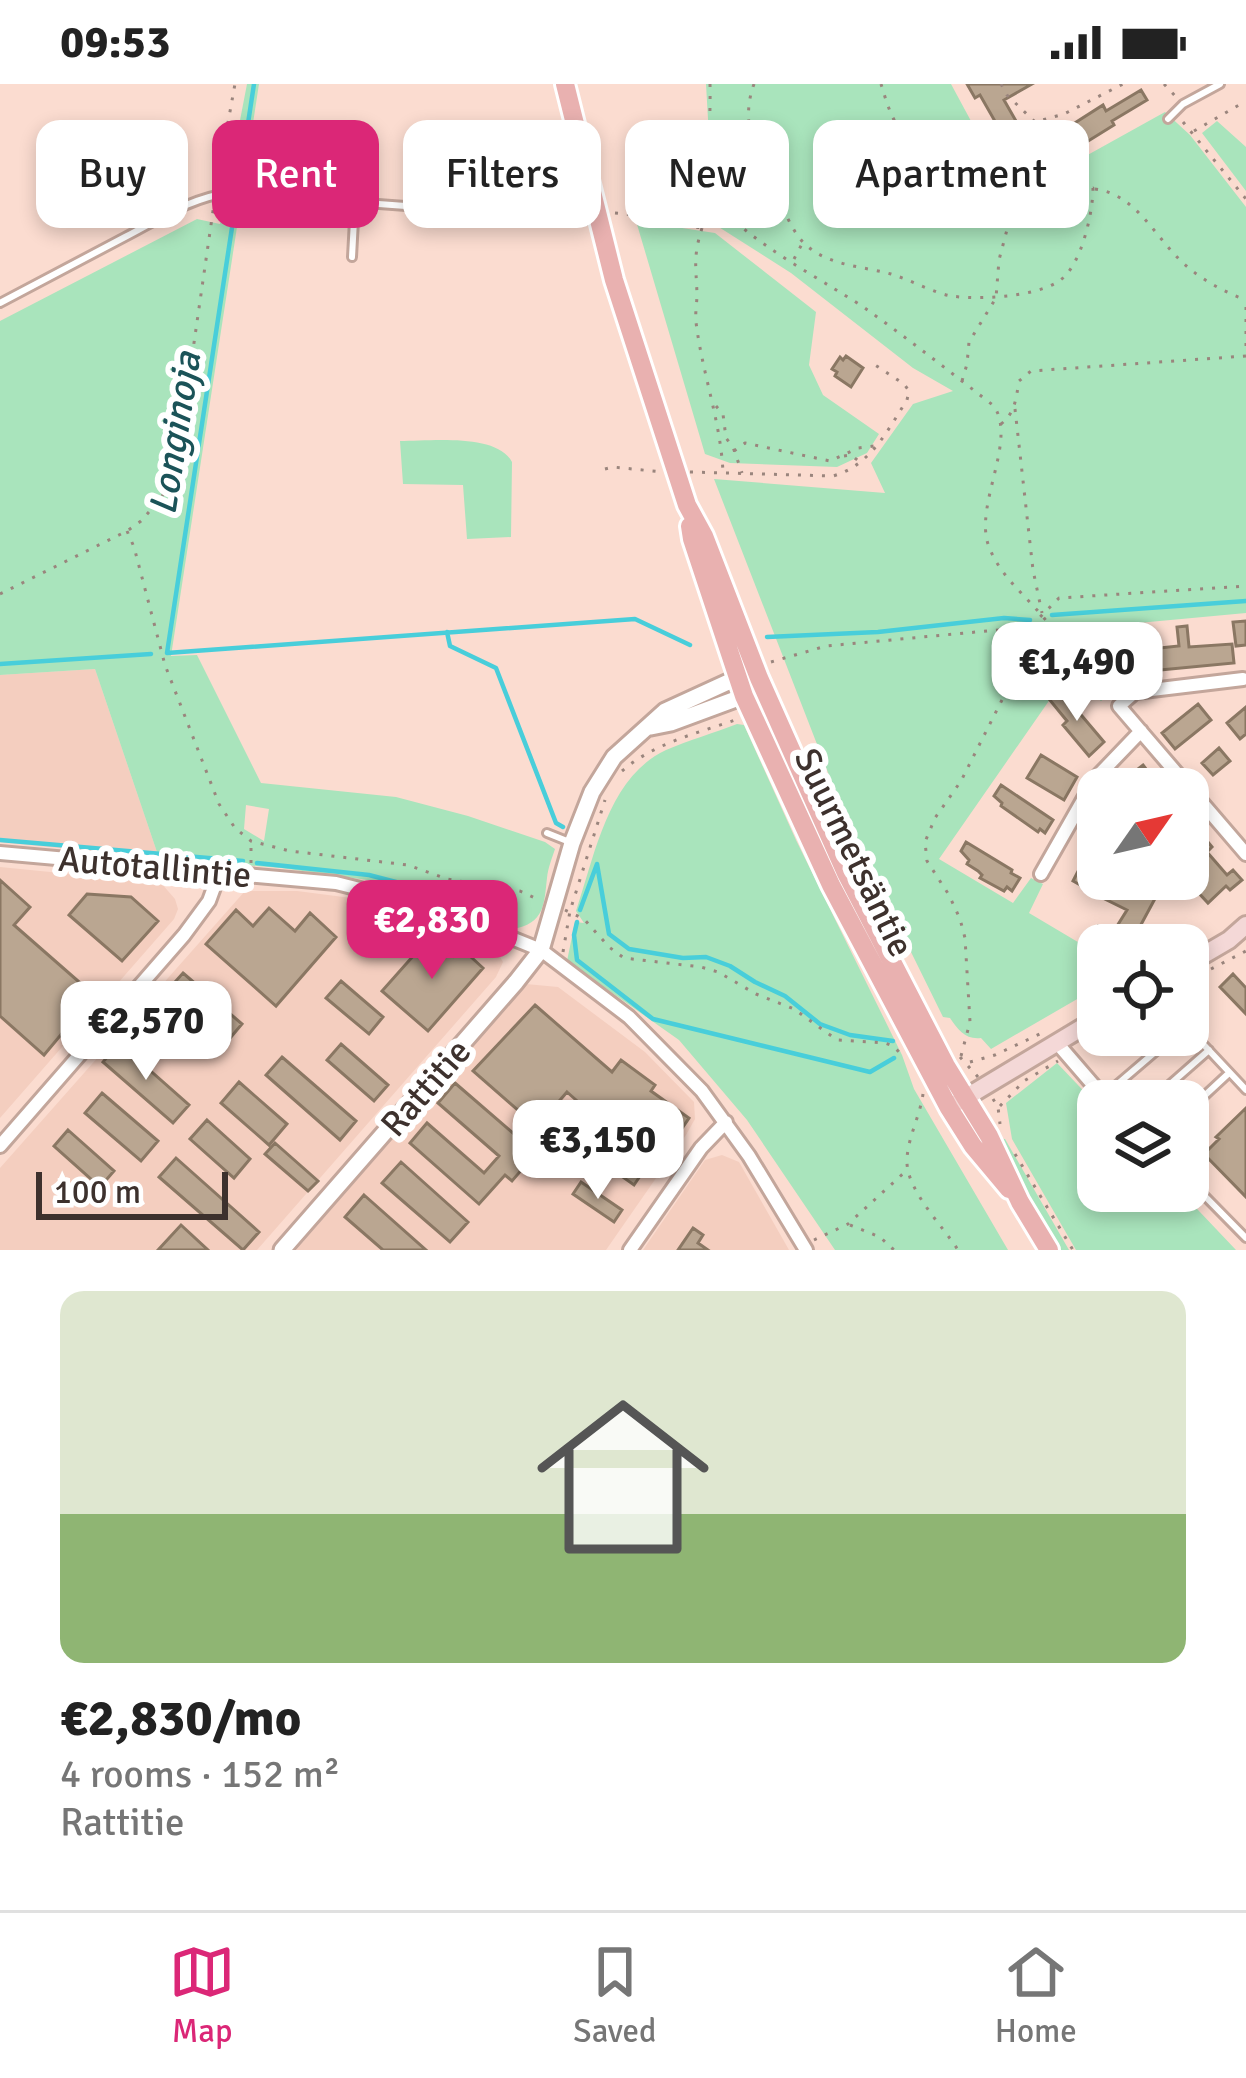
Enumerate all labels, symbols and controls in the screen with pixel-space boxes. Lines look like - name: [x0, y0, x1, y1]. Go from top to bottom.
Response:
- text: 09:53: [60, 15, 170, 70]
- chip: Buy: [36, 120, 188, 228]
- chip: Rent: [212, 120, 379, 228]
- chip: Filters: [403, 120, 601, 228]
- chip: New: [625, 120, 789, 228]
- chip: Apartment: [813, 120, 1089, 228]
- water label: Longinoja: [138, 347, 212, 518]
- pin: €1,490: [979, 622, 1175, 724]
- text: €1,490: [1019, 637, 1135, 685]
- street label: Suurmetsäntie: [784, 741, 923, 964]
- north arrow: [1077, 768, 1209, 900]
- map controls: [1077, 768, 1209, 1212]
- street label: Autotallintie: [57, 837, 253, 898]
- pin: €2,830: [334, 880, 530, 982]
- text: €2,830: [374, 895, 490, 943]
- button: locate: [1077, 924, 1209, 1056]
- pin: €2,570: [48, 981, 244, 1083]
- text: €2,570: [88, 996, 204, 1044]
- street label: Rattitie: [371, 1030, 481, 1146]
- button: layers: [1077, 1080, 1209, 1212]
- pin: €3,150: [500, 1100, 696, 1202]
- text: €3,150: [540, 1115, 656, 1163]
- scale bar: [36, 1166, 228, 1219]
- text: 100 m: [54, 1172, 141, 1213]
- icon: home: [515, 1369, 731, 1585]
- text: €2,830/mo: [60, 1687, 301, 1750]
- text: 4 rooms · 152 m²: [60, 1750, 340, 1798]
- text: Rattitie: [60, 1798, 185, 1846]
- tab: Map: [169, 1939, 235, 2052]
- tab: Saved: [573, 1939, 656, 2052]
- tab: Home: [995, 1939, 1077, 2052]

